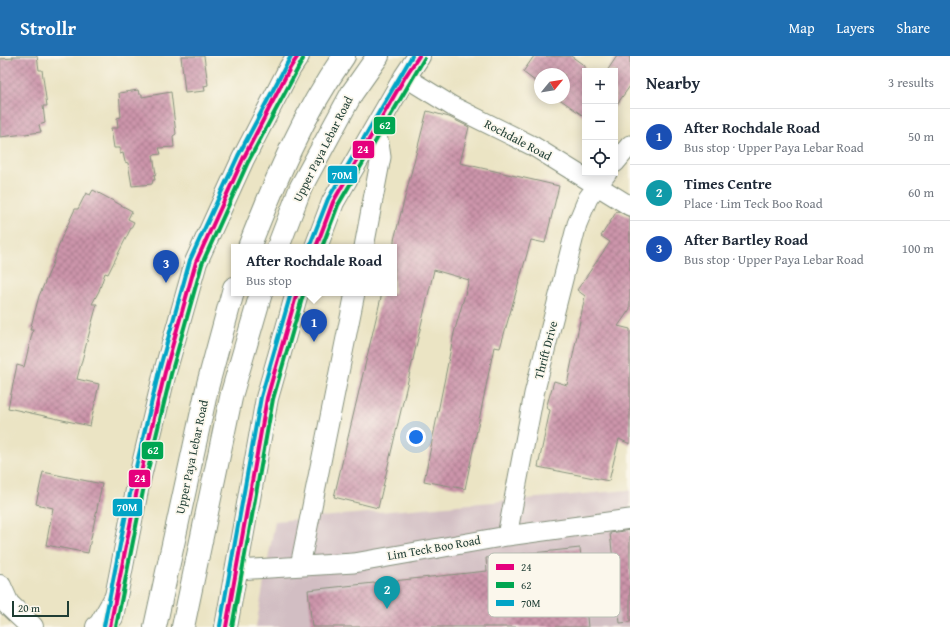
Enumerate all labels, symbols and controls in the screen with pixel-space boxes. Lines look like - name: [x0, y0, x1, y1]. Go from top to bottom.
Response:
- text: Strollr: [20, 14, 76, 42]
- text: Map: [789, 18, 815, 38]
- text: Layers: [837, 18, 875, 38]
- text: Share: [897, 18, 930, 38]
- north arrow: [534, 68, 570, 104]
- map controls: [582, 68, 618, 176]
- button: +: [582, 68, 618, 104]
- text: Nearby: [646, 70, 700, 95]
- text: 3 results: [888, 73, 934, 92]
- street label: Upper Paya Lebar Road: [289, 93, 357, 204]
- button: −: [582, 104, 618, 140]
- street label: Rochdale Road: [482, 115, 555, 165]
- line badge: 62: [373, 116, 396, 135]
- text: 62: [379, 117, 391, 133]
- text: After Rochdale Road: [684, 117, 820, 138]
- text: 1: [656, 127, 662, 146]
- text: 50 m: [908, 127, 934, 146]
- text: Bus stop · Upper Paya Lebar Road: [684, 138, 864, 157]
- line badge: 24: [352, 140, 375, 159]
- button: locate: [582, 140, 618, 176]
- text: 24: [357, 141, 369, 157]
- line badge: 70M: [327, 165, 358, 184]
- text: 70M: [332, 167, 353, 183]
- text: Times Centre: [684, 173, 772, 194]
- text: 2: [656, 183, 662, 202]
- text: 60 m: [908, 183, 934, 202]
- text: Place · Lim Teck Boo Road: [684, 194, 823, 213]
- text: After Bartley Road: [684, 229, 808, 250]
- text: 3: [656, 239, 662, 258]
- text: 100 m: [902, 239, 934, 258]
- popup: [231, 244, 397, 296]
- pin: 3: [153, 250, 179, 283]
- text: After Rochdale Road: [246, 250, 382, 271]
- text: Bus stop · Upper Paya Lebar Road: [684, 250, 864, 269]
- text: Bus stop: [246, 271, 292, 290]
- pin: 1: [301, 309, 327, 342]
- street label: Thrift Drive: [530, 319, 562, 381]
- street label: Upper Paya Lebar Road: [171, 398, 212, 516]
- your location: [406, 427, 426, 447]
- line badge: 62: [141, 441, 164, 460]
- text: 62: [147, 442, 159, 458]
- line badge: 24: [128, 469, 151, 488]
- text: 24: [134, 470, 146, 486]
- line badge: 70M: [112, 498, 143, 517]
- text: 70M: [117, 499, 138, 515]
- street label: Lim Teck Boo Road: [386, 531, 482, 564]
- legend: [488, 553, 620, 617]
- text: 24: [521, 559, 532, 575]
- pin: 2: [374, 576, 400, 609]
- text: 62: [521, 577, 532, 593]
- text: 70M: [521, 595, 541, 611]
- scale bar: [12, 599, 69, 618]
- text: 20 m: [18, 600, 40, 616]

